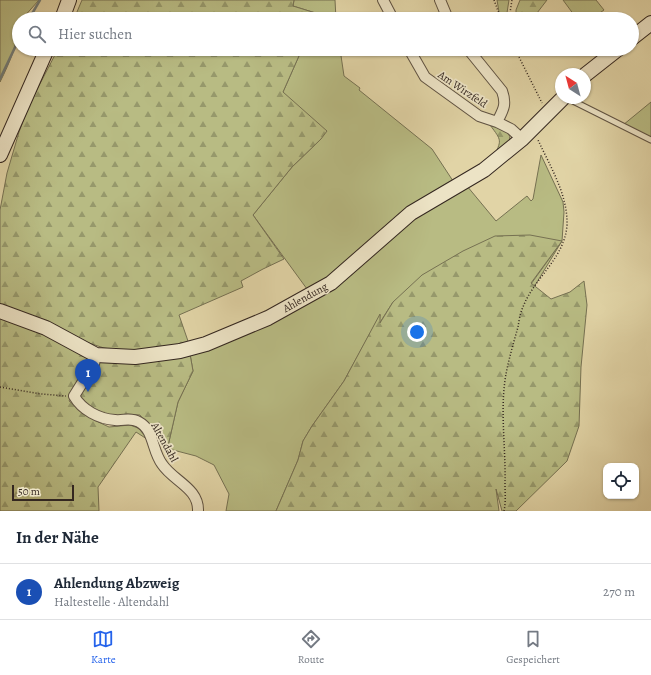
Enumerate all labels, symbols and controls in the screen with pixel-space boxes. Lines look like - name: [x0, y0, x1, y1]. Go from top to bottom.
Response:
- search box: [12, 12, 639, 56]
- icon: search: [26, 23, 48, 45]
- text: Hier suchen: [58, 24, 132, 44]
- street label: Am Wirzfeld: [434, 67, 490, 112]
- north arrow: [555, 68, 591, 104]
- street label: Ahlendung: [279, 279, 331, 316]
- your location: [407, 322, 427, 342]
- pin: 1: [75, 359, 101, 392]
- street label: Altendahl: [147, 419, 182, 465]
- map controls: [603, 463, 639, 499]
- button: locate: [603, 463, 639, 499]
- scale bar: [12, 483, 74, 502]
- text: 50 m: [18, 484, 40, 499]
- text: In der Nähe: [16, 526, 99, 549]
- text: Ahlendung Abzweig: [54, 573, 179, 593]
- text: 1: [27, 583, 31, 600]
- text: 270 m: [603, 583, 635, 600]
- text: Haltestelle · Altendahl: [54, 593, 169, 610]
- tab: Karte: [91, 628, 116, 667]
- tab: Route: [298, 628, 324, 667]
- tab: Gespeichert: [506, 628, 560, 667]

